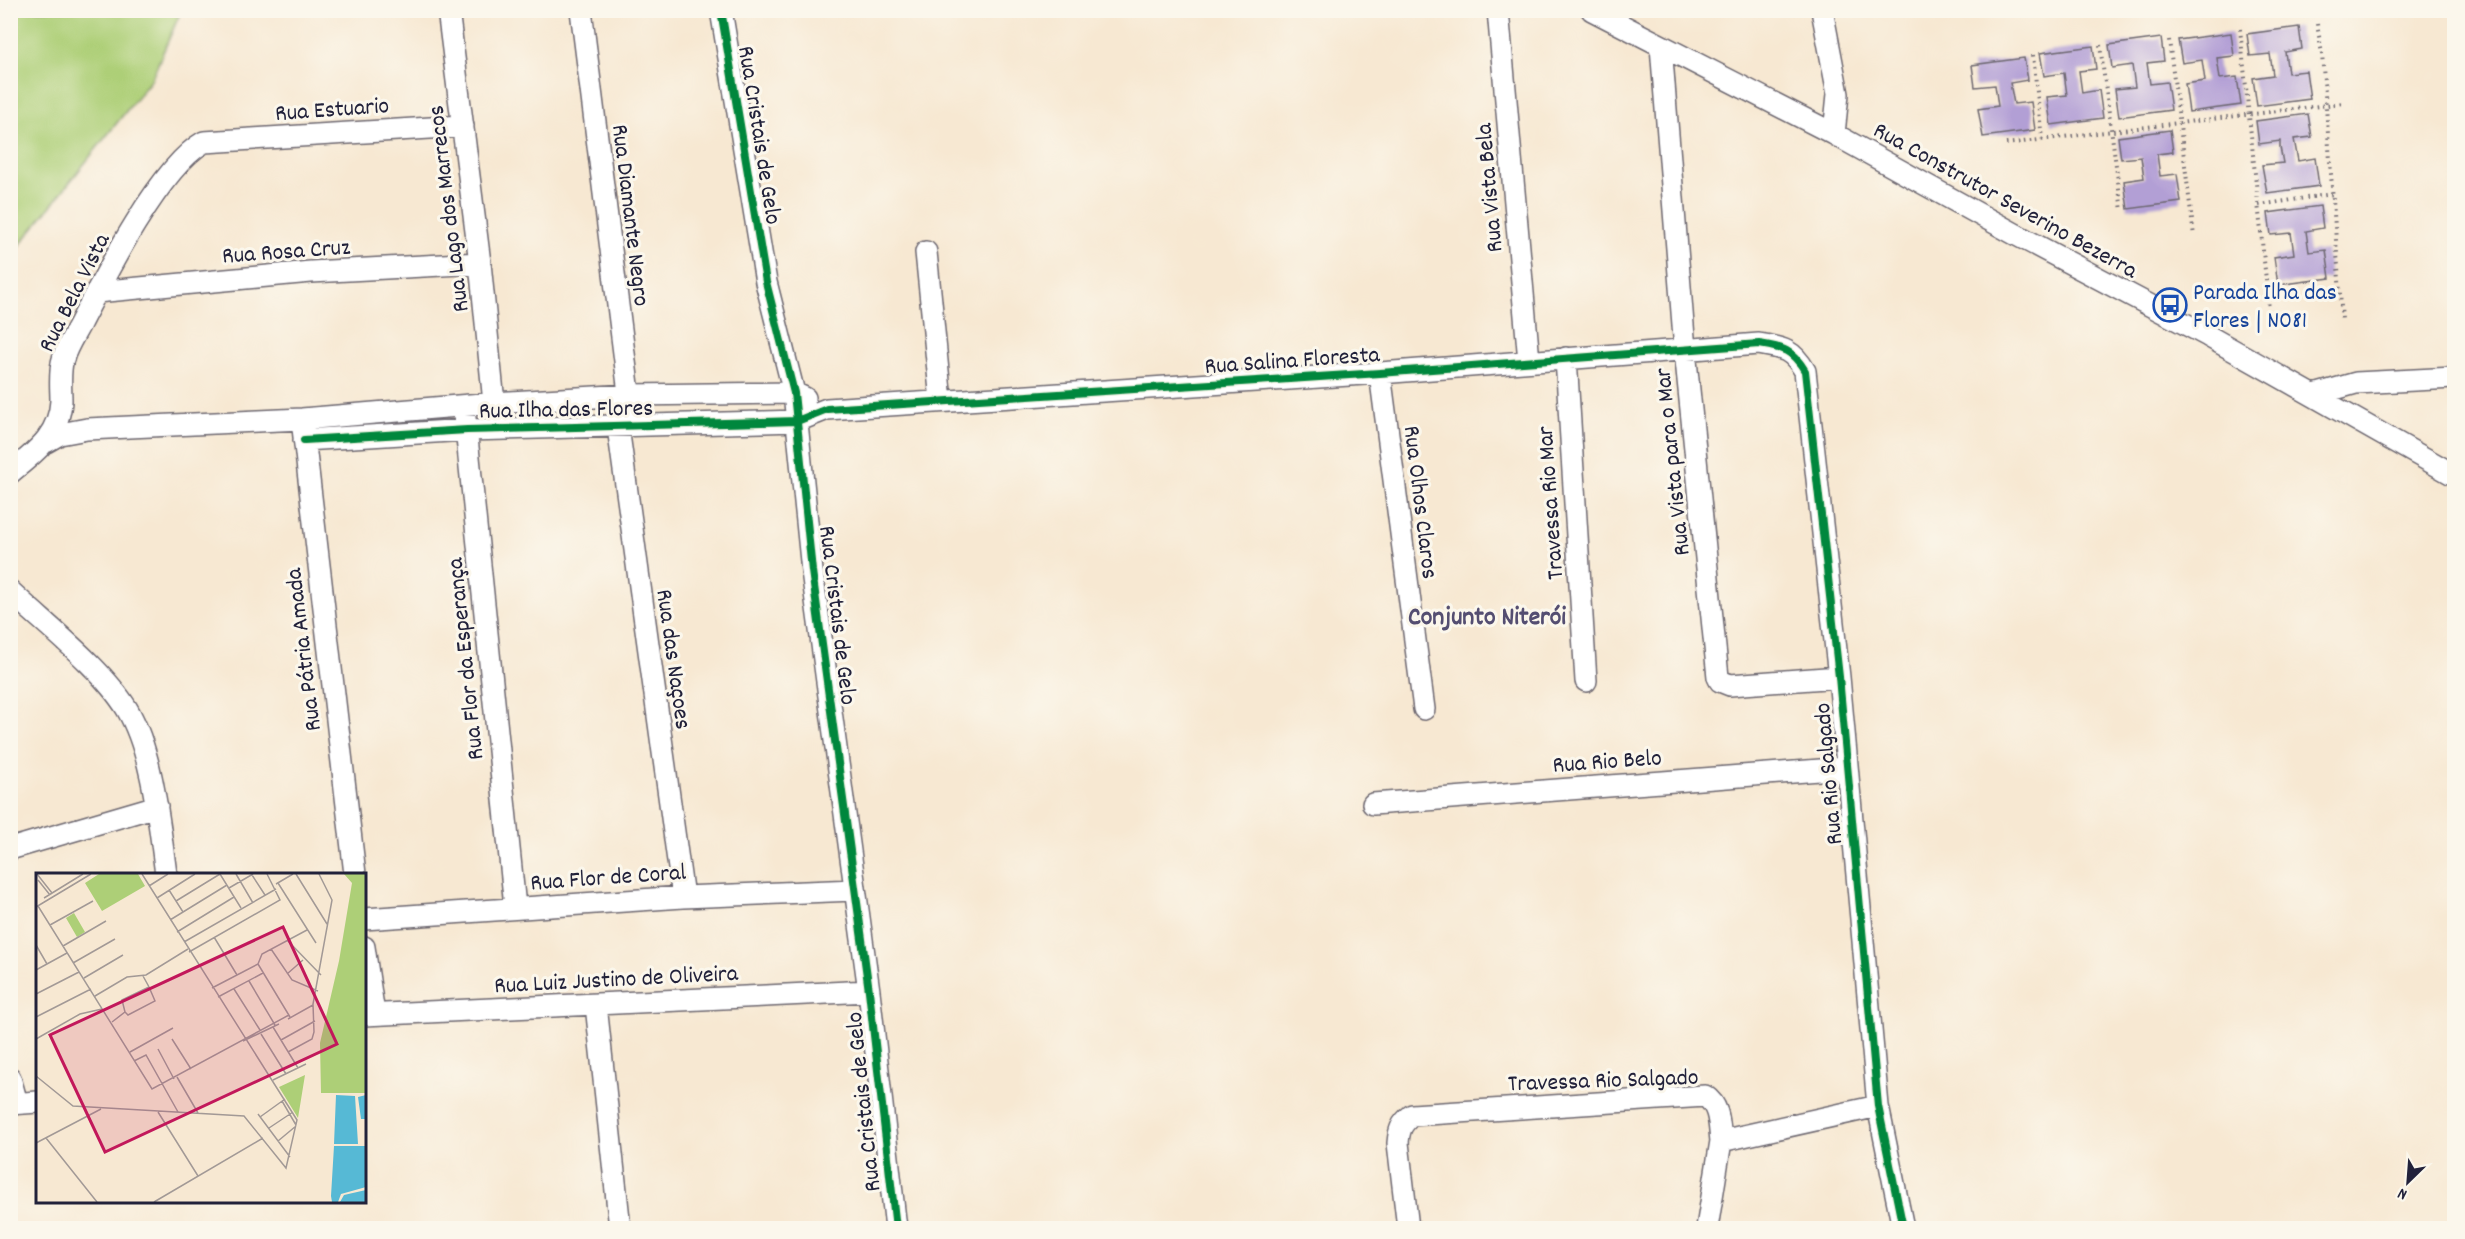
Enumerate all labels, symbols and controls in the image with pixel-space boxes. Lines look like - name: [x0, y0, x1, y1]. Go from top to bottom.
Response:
- street label: Rua Cristais de Gelo: [727, 44, 789, 227]
- street label: Rua Estuario: [274, 90, 390, 132]
- street label: Rua Lago dos Marrecos: [420, 103, 480, 314]
- street label: Rua Construtor Severino Bezerra: [1866, 115, 2144, 289]
- street label: Rua Vista Bela: [1468, 121, 1514, 254]
- street label: Rua Diamante Negro: [601, 122, 657, 308]
- street label: Rua Bela Vista: [31, 227, 121, 359]
- street label: Rua Rosa Cruz: [221, 232, 351, 274]
- place label: Parada Ilha das Flores | N081: [2193, 277, 2337, 339]
- bus stop icon: Parada Ilha das Flores | N081: [2152, 287, 2188, 323]
- street label: Rua Salina Floresta: [1204, 339, 1382, 385]
- street label: Rua Vista para o Mar: [1647, 366, 1701, 557]
- street label: Rua Ilha das Flores: [479, 392, 654, 430]
- street label: Rua Olhos Claros: [1393, 424, 1445, 581]
- street label: Travessa Rio Mar: [1530, 425, 1574, 581]
- street label: Rua Cristais de Gelo: [808, 524, 864, 707]
- street label: Rua Flor da Esperança: [439, 555, 495, 761]
- street label: Rua Pátria Amada: [278, 565, 332, 733]
- street label: Rua das Naçoes: [645, 587, 699, 732]
- district label: Conjunto Niterói: [1408, 600, 1566, 637]
- street label: Rua Rio Salgado: [1807, 701, 1853, 846]
- street label: Rua Rio Belo: [1551, 742, 1663, 784]
- street label: Rua Flor de Coral: [529, 857, 687, 901]
- inset map: [36, 873, 366, 1203]
- street label: Rua Luiz Justino de Oliveira: [493, 958, 740, 1004]
- street label: Rua Cristais de Gelo: [839, 1010, 891, 1193]
- street label: Travessa Rio Salgado: [1507, 1062, 1699, 1102]
- north arrow: [2378, 1152, 2438, 1212]
- text: N: [2394, 1181, 2411, 1205]

